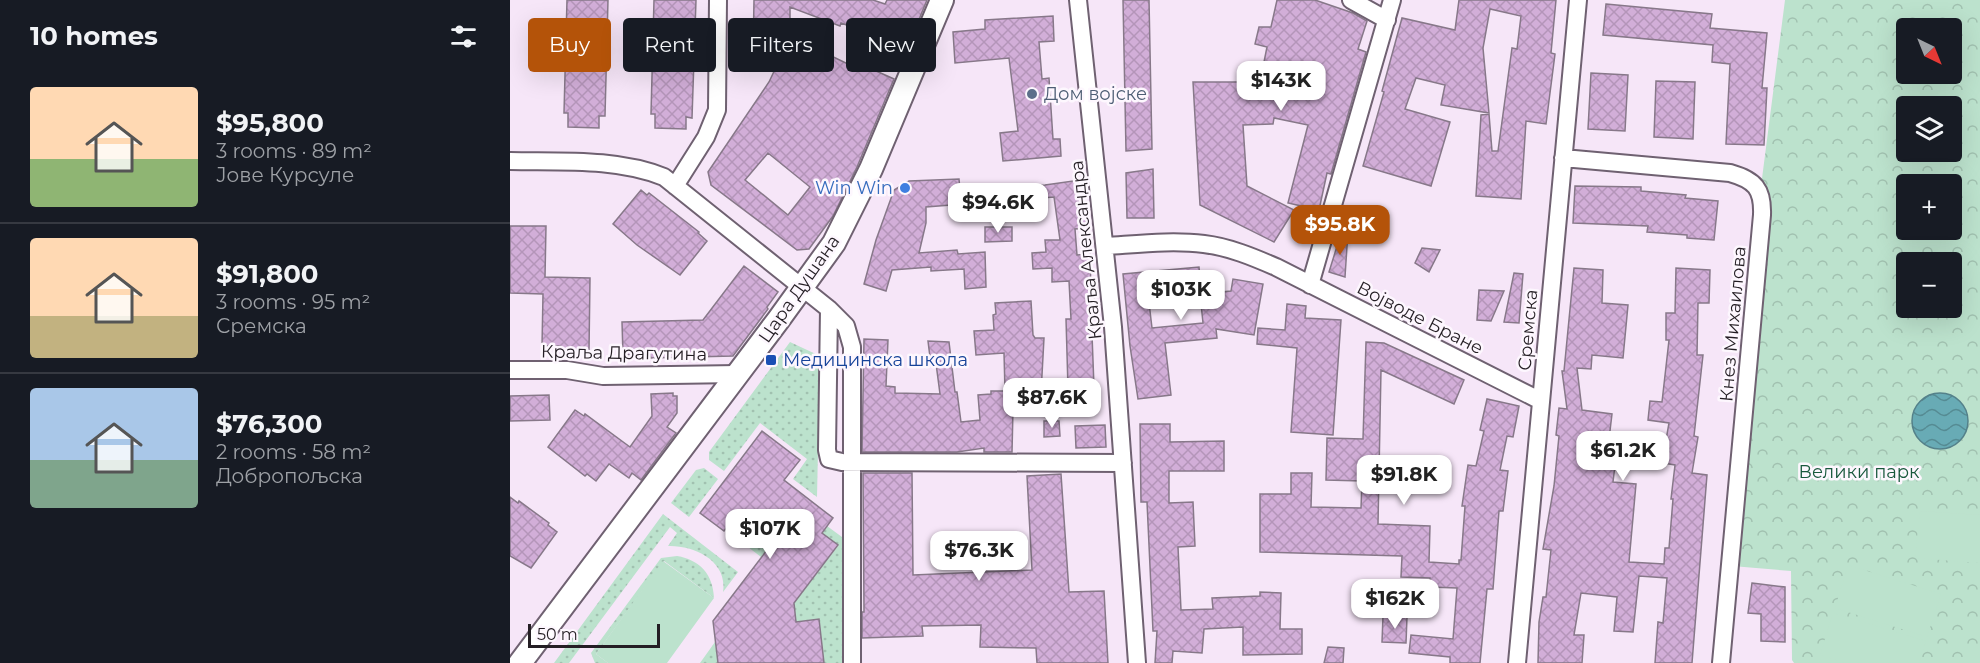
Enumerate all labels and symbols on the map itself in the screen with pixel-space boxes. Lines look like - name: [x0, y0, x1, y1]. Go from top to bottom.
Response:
- north arrow: [1896, 18, 1962, 84]
- pin: $143K: [1239, 61, 1323, 112]
- place label: Дом војске: [1044, 83, 1147, 105]
- marker: Дом војске: [1025, 87, 1039, 101]
- street label: Краља Александра: [1066, 159, 1106, 341]
- place label: Win Win: [815, 177, 893, 199]
- marker: Win Win: [898, 181, 912, 195]
- pin: $94.6K: [949, 183, 1047, 234]
- pin: $95.8K: [1291, 205, 1389, 256]
- street label: Цара Душана: [754, 231, 844, 347]
- street label: Кнез Михаилова: [1715, 245, 1751, 403]
- pin: $103K: [1139, 270, 1223, 321]
- street label: Војводе Бране: [1353, 277, 1487, 359]
- street label: Сремска: [1513, 288, 1543, 372]
- street label: Краља Драгутина: [541, 341, 707, 365]
- place label: Медицинска школа: [783, 349, 968, 371]
- marker: Медицинска школа: [764, 353, 778, 367]
- pin: $87.6K: [1003, 378, 1101, 429]
- pin: $61.2K: [1574, 431, 1672, 482]
- pin: $91.8K: [1355, 455, 1453, 506]
- park label: Велики парк: [1798, 461, 1920, 483]
- pin: $107K: [728, 509, 812, 560]
- pin: $76.3K: [930, 531, 1028, 582]
- pin: $162K: [1353, 579, 1437, 630]
- scale bar: [528, 621, 660, 648]

